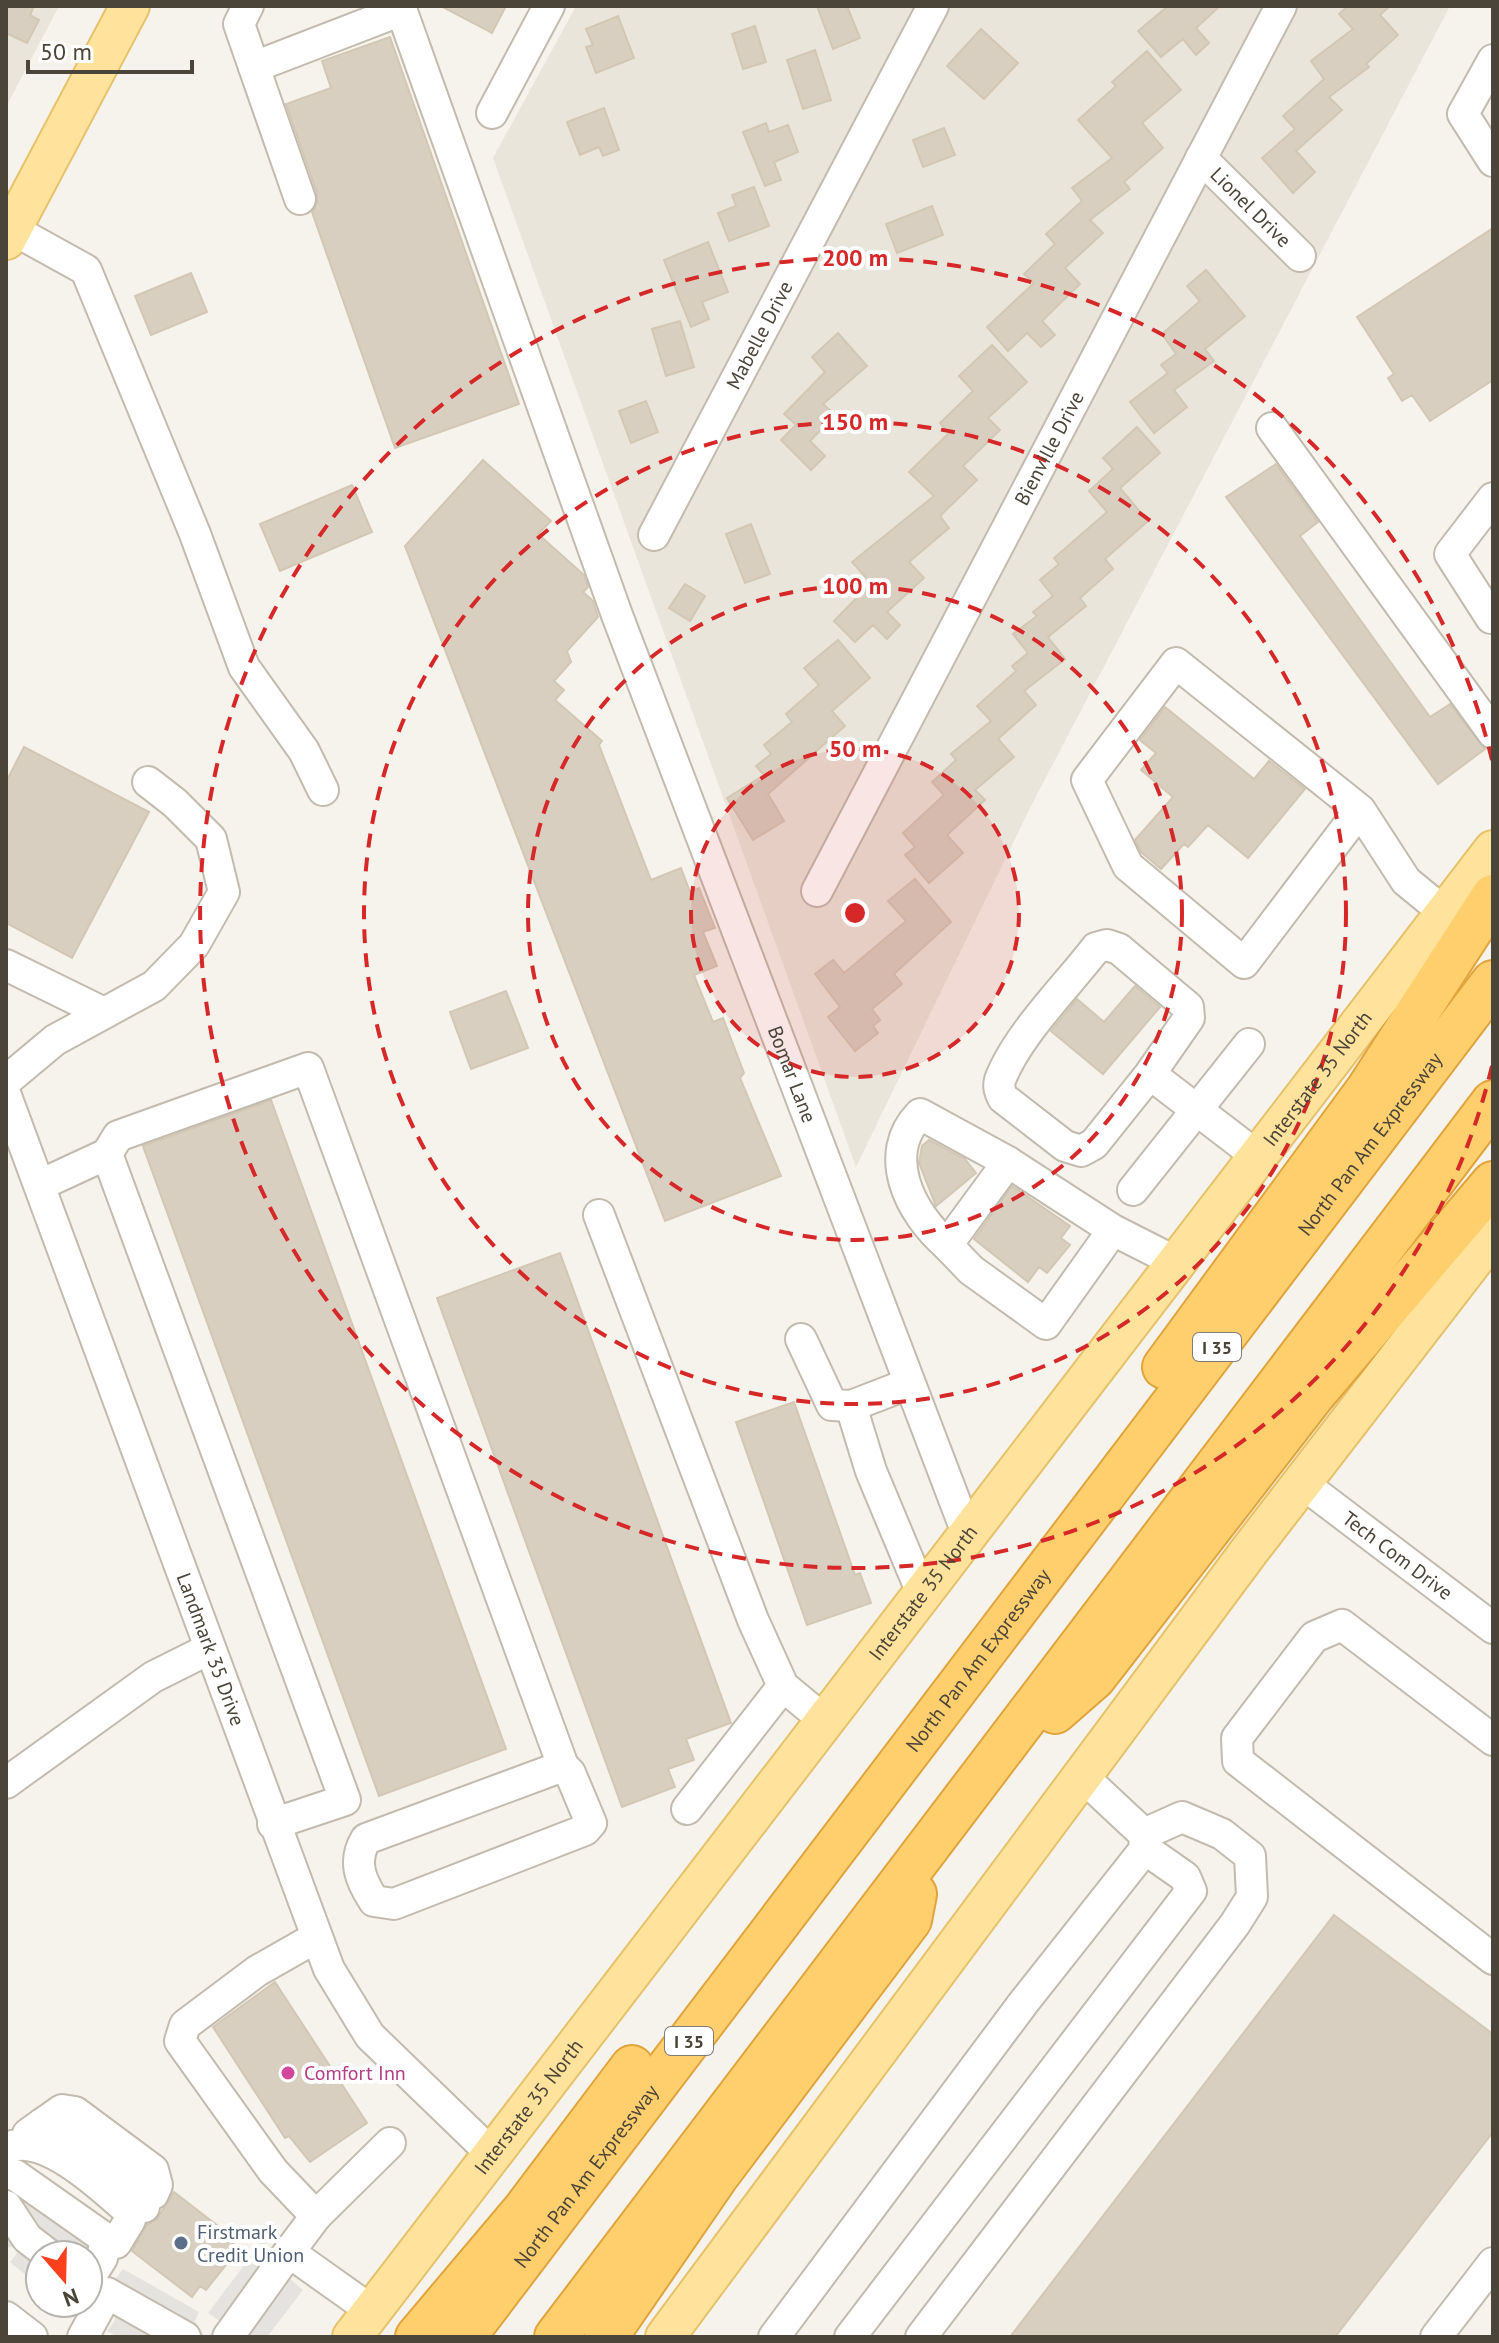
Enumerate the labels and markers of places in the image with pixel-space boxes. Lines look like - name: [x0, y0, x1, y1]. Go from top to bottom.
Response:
- centre of rings: [841, 899, 869, 927]
- place label: Comfort Inn: [304, 2060, 406, 2086]
- marker: Comfort Inn: [279, 2064, 297, 2082]
- place label: Firstmark Credit Union: [197, 2219, 304, 2268]
- marker: Firstmark Credit Union: [172, 2234, 190, 2252]

